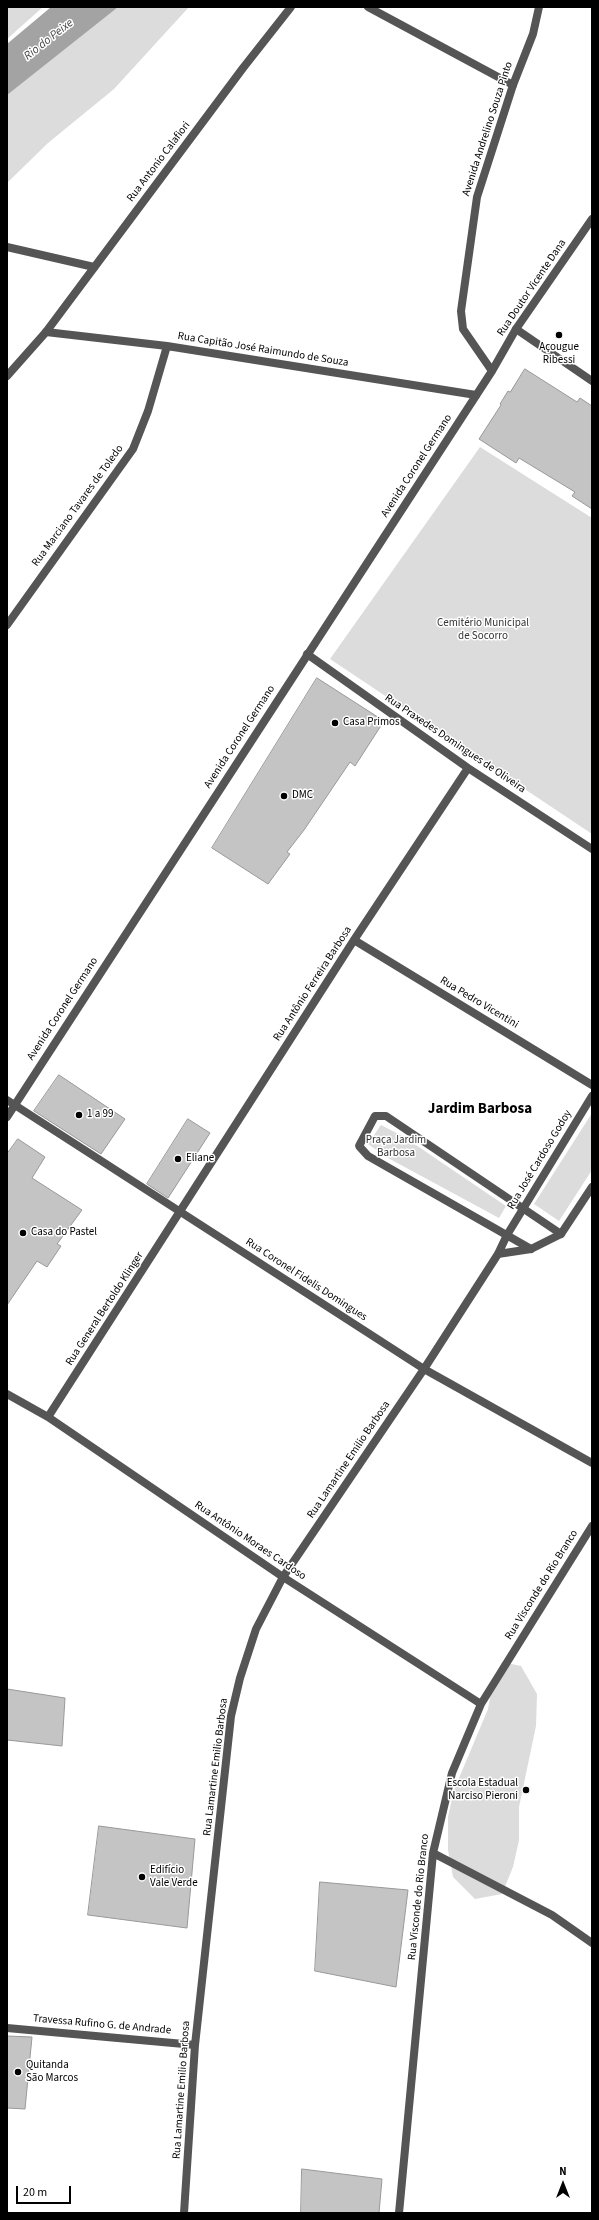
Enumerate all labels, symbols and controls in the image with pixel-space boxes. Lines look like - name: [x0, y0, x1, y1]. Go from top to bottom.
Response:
- water label: Rio do Peixe: [21, 16, 77, 64]
- street label: Avenida Andrelino Souza Pinto: [460, 60, 516, 198]
- street label: Rua Antonio Calafiori: [125, 119, 193, 205]
- street label: Rua Doutor Vicente Dana: [495, 237, 569, 339]
- street label: Rua Capitão José Raimundo de Souza: [177, 330, 349, 370]
- marker: Açougue Ribessi: [554, 330, 564, 340]
- place label: Açougue Ribessi: [539, 341, 579, 367]
- street label: Avenida Coronel Germano: [379, 412, 455, 520]
- street label: Rua Marciano Tavares de Toledo: [29, 443, 127, 569]
- park label: Cemitério Municipal de Socorro: [437, 617, 529, 643]
- street label: Avenida Coronel Germano: [202, 683, 278, 791]
- street label: Rua Praxedes Domingues de Oliveira: [382, 692, 528, 796]
- place label: Casa Primos: [343, 716, 400, 730]
- marker: Casa Primos: [330, 718, 340, 728]
- place label: DMC: [292, 789, 313, 803]
- marker: DMC: [279, 791, 289, 801]
- street label: Rua Antônio Ferreira Barbosa: [271, 924, 355, 1044]
- street label: Avenida Coronel Germano: [25, 955, 101, 1063]
- street label: Rua Pedro Vicentini: [437, 974, 521, 1032]
- district label: Jardim Barbosa: [428, 1101, 532, 1119]
- place label: 1 a 99: [87, 1108, 113, 1122]
- street label: Rua José Cardoso Godoy: [505, 1108, 575, 1212]
- marker: 1 a 99: [74, 1110, 84, 1120]
- park label: Praça Jardim Barbosa: [366, 1134, 426, 1160]
- place label: Eliane: [186, 1152, 214, 1166]
- marker: Eliane: [173, 1154, 183, 1164]
- place label: Casa do Pastel: [31, 1226, 97, 1240]
- marker: Casa do Pastel: [18, 1228, 28, 1238]
- street label: Rua Coronel Fidelis Domingues: [243, 1236, 369, 1324]
- street label: Rua General Bertoldo Klinger: [63, 1250, 147, 1368]
- street label: Rua Lamartine Emilio Barbosa: [305, 1399, 393, 1521]
- street label: Rua Antônio Moraes Cardoso: [192, 1499, 308, 1583]
- street label: Rua Visconde do Rio Branco: [503, 1528, 581, 1642]
- street label: Rua Lamartine Emilio Barbosa: [201, 1697, 231, 1837]
- place label: Escola Estadual Narciso Pieroni: [447, 1777, 518, 1803]
- marker: Escola Estadual Narciso Pieroni: [521, 1785, 531, 1795]
- street label: Rua Visconde do Rio Branco: [406, 1833, 432, 1961]
- place label: Edifício Vale Verde: [150, 1864, 198, 1890]
- marker: Edifício Vale Verde: [137, 1872, 147, 1882]
- street label: Travessa Rufino G. de Andrade: [32, 2012, 172, 2038]
- street label: Rua Lamartine Emilio Barbosa: [171, 2020, 193, 2160]
- place label: Quitanda São Marcos: [26, 2059, 78, 2085]
- marker: Quitanda São Marcos: [13, 2067, 23, 2077]
- north arrow: [543, 2164, 583, 2204]
- text: N: [559, 2164, 567, 2179]
- scale bar: [18, 2178, 73, 2204]
- text: 20 m: [23, 2184, 47, 2201]

